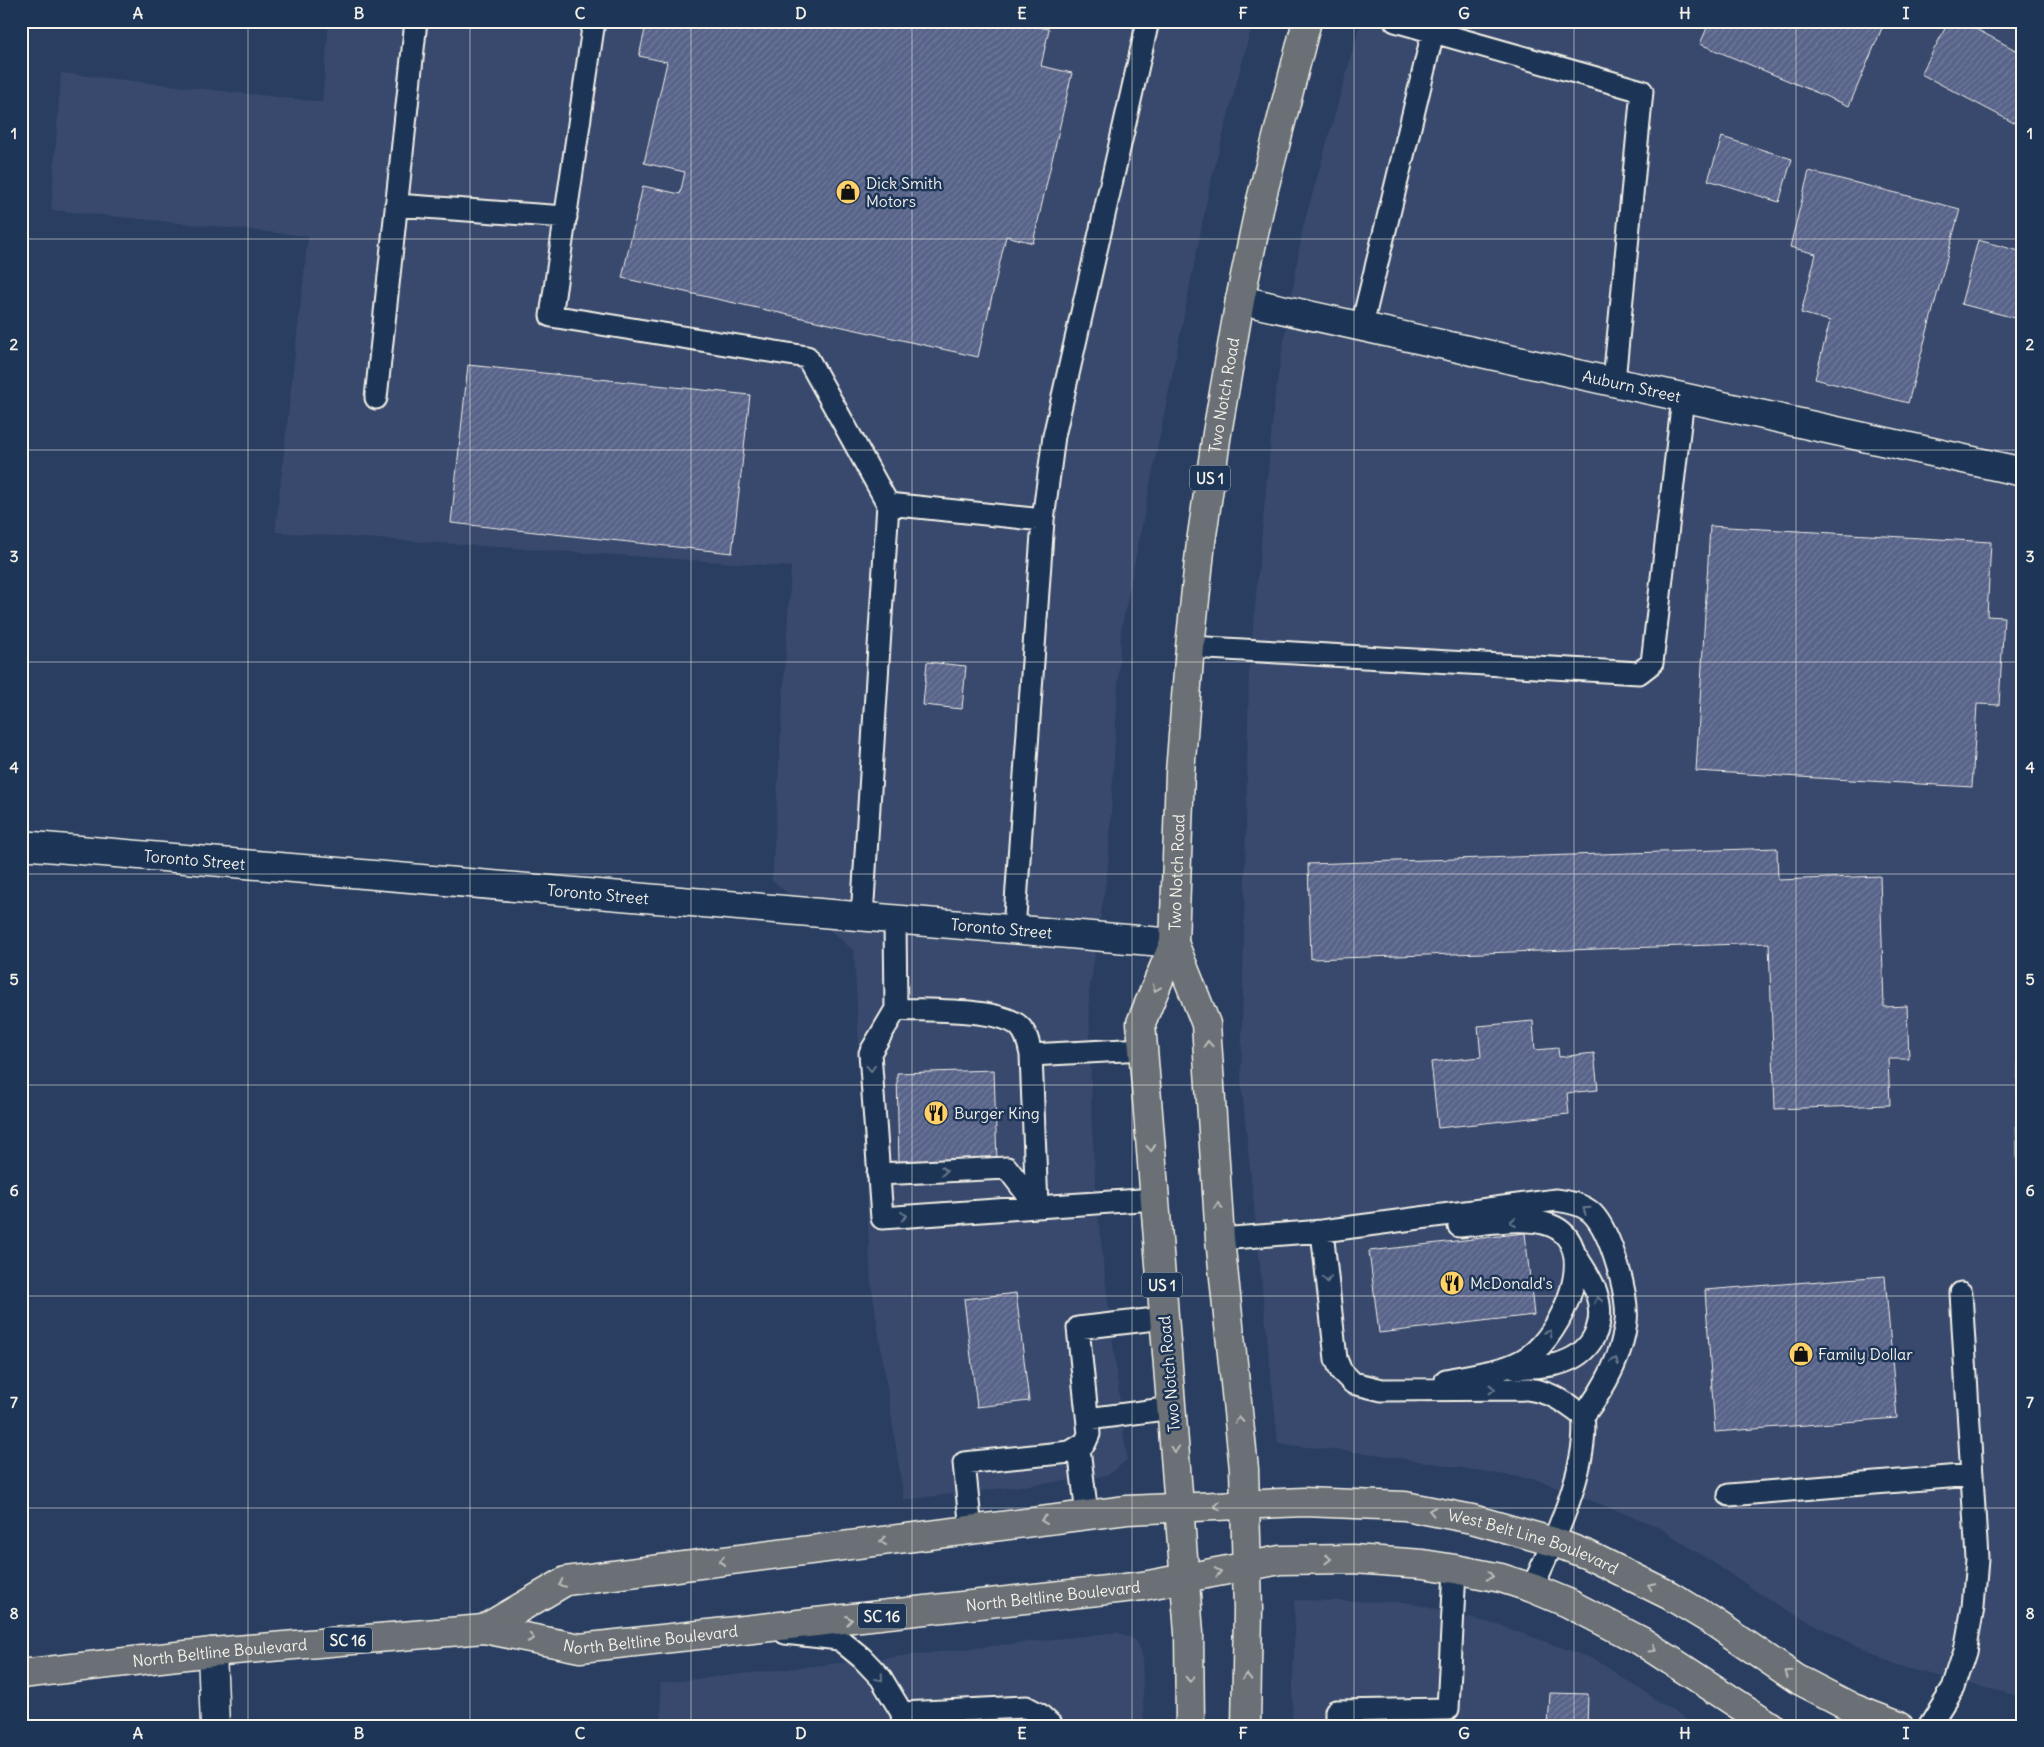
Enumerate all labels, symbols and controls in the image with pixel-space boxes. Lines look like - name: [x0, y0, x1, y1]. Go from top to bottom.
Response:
- text: A: [133, 3, 143, 23]
- text: B: [354, 3, 365, 23]
- text: C: [575, 3, 586, 23]
- text: D: [795, 3, 807, 23]
- text: E: [1017, 3, 1027, 23]
- text: F: [1238, 3, 1248, 23]
- text: G: [1458, 3, 1470, 23]
- text: H: [1679, 3, 1691, 23]
- text: I: [1903, 3, 1910, 23]
- text: 1: [11, 123, 17, 143]
- text: 1: [2027, 123, 2033, 143]
- place label: Dick Smith Motors: [866, 173, 942, 211]
- shop icon: Dick Smith Motors: [835, 179, 861, 205]
- text: 2: [10, 334, 19, 354]
- text: 2: [2026, 334, 2035, 354]
- street label: Two Notch Road: [1204, 336, 1243, 454]
- street label: Auburn Street: [1581, 366, 1683, 407]
- road number: US 1: [1190, 466, 1230, 490]
- text: 3: [9, 546, 19, 566]
- text: 3: [2025, 546, 2035, 566]
- text: 4: [9, 757, 19, 777]
- text: 4: [2025, 757, 2035, 777]
- street label: Two Notch Road: [1164, 814, 1189, 931]
- street label: Toronto Street: [143, 845, 247, 874]
- street label: Toronto Street: [546, 880, 650, 908]
- street label: Toronto Street: [950, 914, 1054, 943]
- text: 5: [9, 969, 19, 989]
- text: 5: [2025, 969, 2035, 989]
- one-way arrow: [1151, 983, 1162, 992]
- one-way arrow: [1202, 1040, 1213, 1048]
- one-way arrow: [866, 1064, 877, 1072]
- restaurant icon: Burger King: [923, 1100, 949, 1126]
- place label: Burger King: [954, 1103, 1040, 1123]
- one-way arrow: [1145, 1144, 1156, 1152]
- one-way arrow: [941, 1166, 949, 1176]
- text: 6: [9, 1180, 19, 1200]
- text: 6: [2025, 1180, 2035, 1200]
- one-way arrow: [1212, 1202, 1223, 1210]
- one-way arrow: [1582, 1207, 1592, 1216]
- one-way arrow: [900, 1211, 908, 1222]
- one-way arrow: [1509, 1217, 1517, 1228]
- restaurant icon: McDonald's: [1439, 1270, 1465, 1296]
- road number: US 1: [1142, 1272, 1182, 1298]
- place label: McDonald's: [1470, 1273, 1553, 1293]
- one-way arrow: [1321, 1275, 1332, 1283]
- one-way arrow: [1593, 1295, 1604, 1304]
- street label: Two Notch Road: [1154, 1315, 1184, 1433]
- one-way arrow: [1543, 1329, 1552, 1338]
- shop icon: Family Dollar: [1788, 1341, 1814, 1367]
- place label: Family Dollar: [1818, 1344, 1913, 1364]
- one-way arrow: [1608, 1357, 1619, 1366]
- one-way arrow: [1488, 1384, 1496, 1394]
- text: 7: [10, 1392, 18, 1412]
- text: 7: [2026, 1392, 2034, 1412]
- one-way arrow: [1233, 1416, 1244, 1424]
- one-way arrow: [1169, 1445, 1180, 1453]
- one-way arrow: [1213, 1500, 1221, 1511]
- street label: West Belt Line Boulevard: [1446, 1505, 1622, 1578]
- one-way arrow: [1427, 1507, 1436, 1517]
- one-way arrow: [1040, 1515, 1049, 1525]
- one-way arrow: [879, 1535, 887, 1546]
- one-way arrow: [1325, 1554, 1333, 1564]
- one-way arrow: [718, 1555, 726, 1566]
- one-way arrow: [1214, 1567, 1222, 1578]
- one-way arrow: [1485, 1570, 1494, 1581]
- street label: North Beltline Boulevard: [965, 1576, 1141, 1615]
- one-way arrow: [558, 1578, 567, 1588]
- one-way arrow: [1647, 1582, 1656, 1592]
- text: 8: [9, 1603, 19, 1623]
- text: 8: [2025, 1603, 2035, 1623]
- road number: SC 16: [858, 1604, 906, 1628]
- one-way arrow: [845, 1615, 853, 1626]
- street label: North Beltline Boulevard: [561, 1621, 739, 1658]
- road number: SC 16: [324, 1628, 372, 1652]
- one-way arrow: [527, 1633, 536, 1643]
- street label: North Beltline Boulevard: [131, 1634, 308, 1671]
- one-way arrow: [1648, 1643, 1657, 1652]
- one-way arrow: [1784, 1670, 1794, 1679]
- one-way arrow: [874, 1672, 882, 1681]
- one-way arrow: [1241, 1673, 1252, 1681]
- one-way arrow: [1185, 1676, 1195, 1684]
- text: A: [133, 1723, 143, 1743]
- text: B: [354, 1723, 365, 1743]
- text: C: [575, 1723, 586, 1743]
- text: D: [795, 1723, 807, 1743]
- text: E: [1017, 1723, 1027, 1743]
- text: F: [1238, 1723, 1248, 1743]
- text: G: [1458, 1723, 1470, 1743]
- text: H: [1679, 1723, 1691, 1743]
- text: I: [1903, 1723, 1910, 1743]

